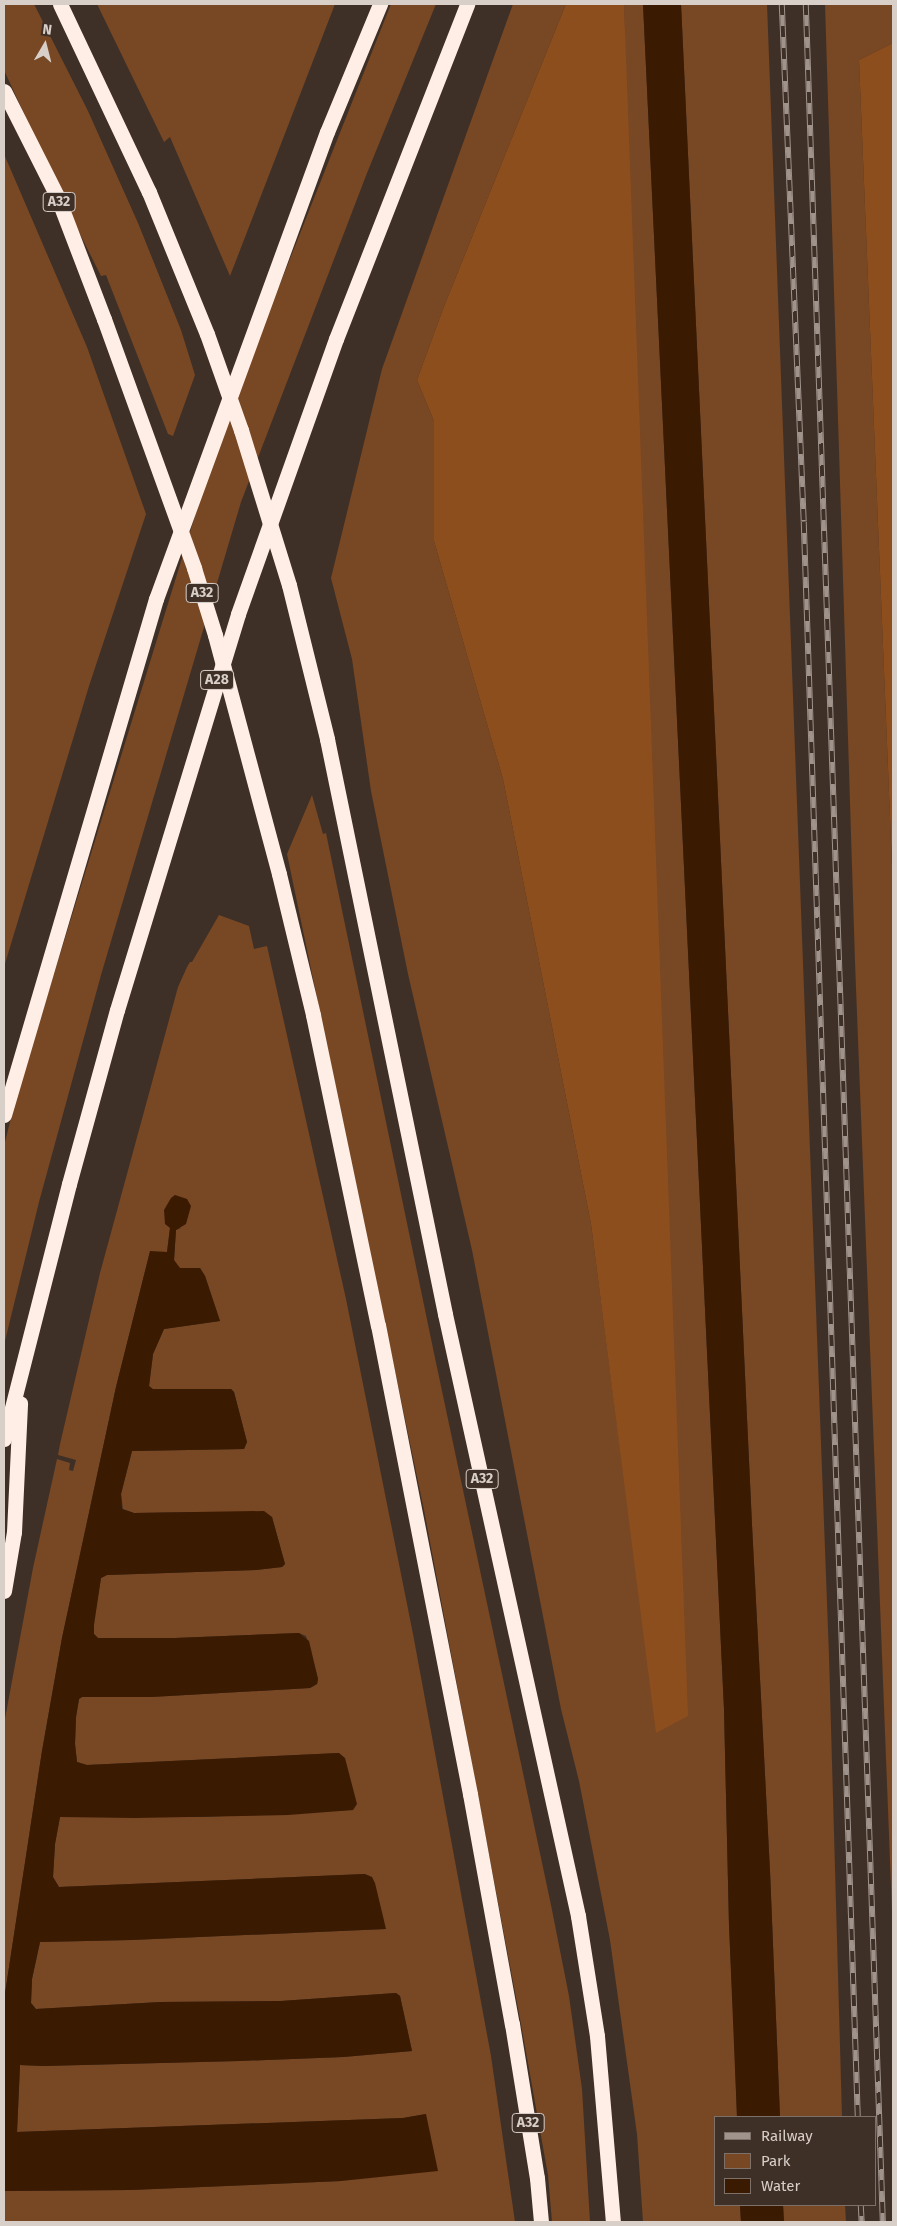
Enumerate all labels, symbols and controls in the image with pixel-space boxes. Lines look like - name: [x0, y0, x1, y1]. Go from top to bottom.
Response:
- north arrow: [20, 20, 70, 70]
- text: N: [41, 21, 53, 39]
- road number: A32: [42, 190, 76, 213]
- road number: A32: [184, 582, 220, 604]
- road number: A28: [200, 668, 234, 692]
- road number: A32: [464, 1468, 500, 1490]
- road number: A32: [510, 2112, 546, 2134]
- legend: [714, 2116, 877, 2206]
- text: Railway: [761, 2127, 813, 2145]
- text: Park: [761, 2152, 791, 2170]
- text: Water: [761, 2177, 800, 2195]

